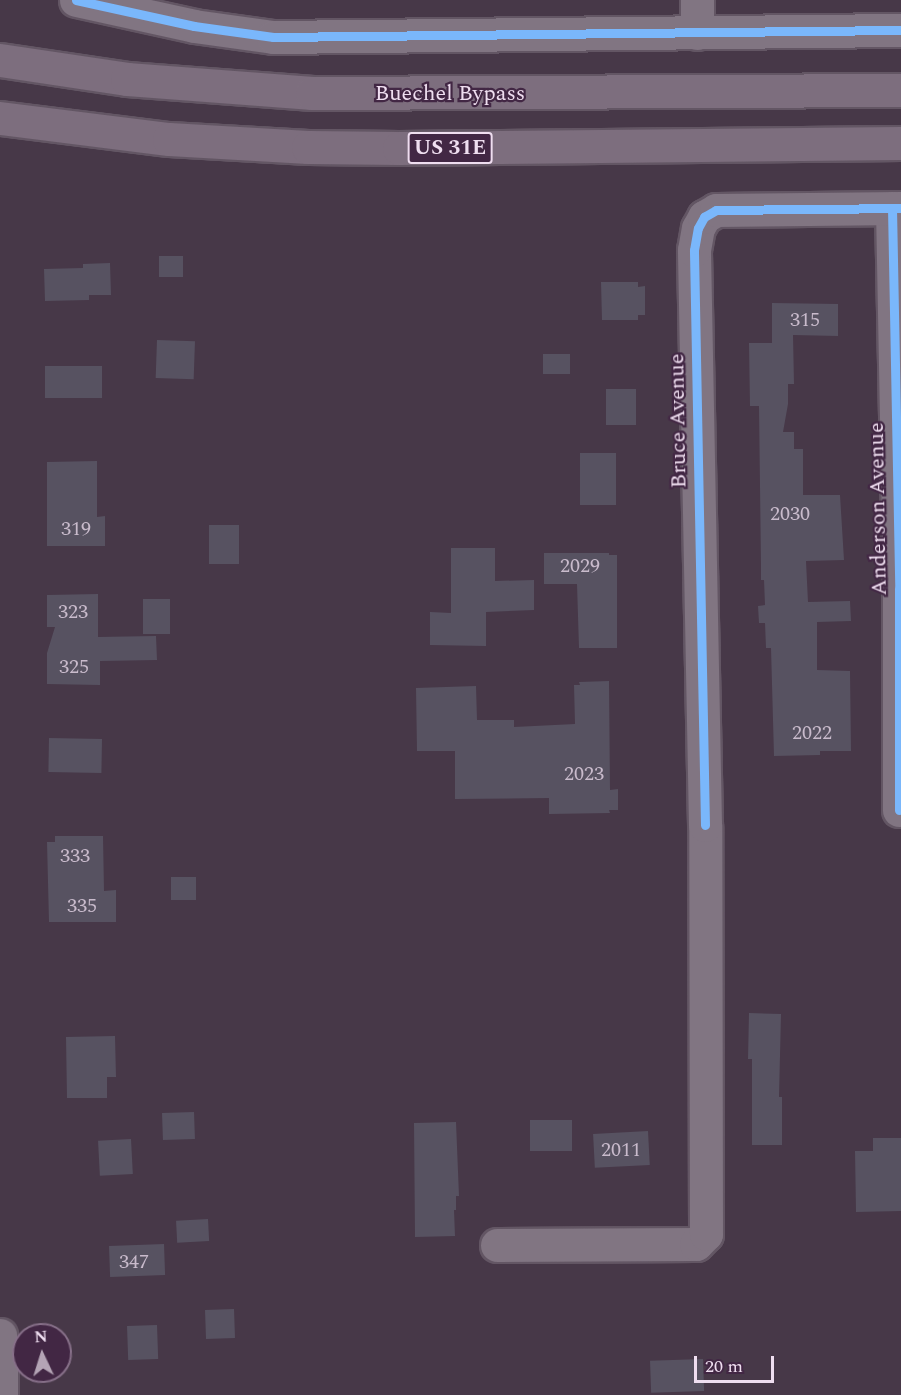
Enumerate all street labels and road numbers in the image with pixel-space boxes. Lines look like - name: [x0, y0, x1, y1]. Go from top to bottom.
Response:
- street label: Buechel Bypass: [375, 81, 525, 107]
- road number: US 31E: [406, 130, 494, 166]
- street label: Bruce Avenue: [664, 353, 692, 489]
- street label: Anderson Avenue: [863, 422, 893, 596]

